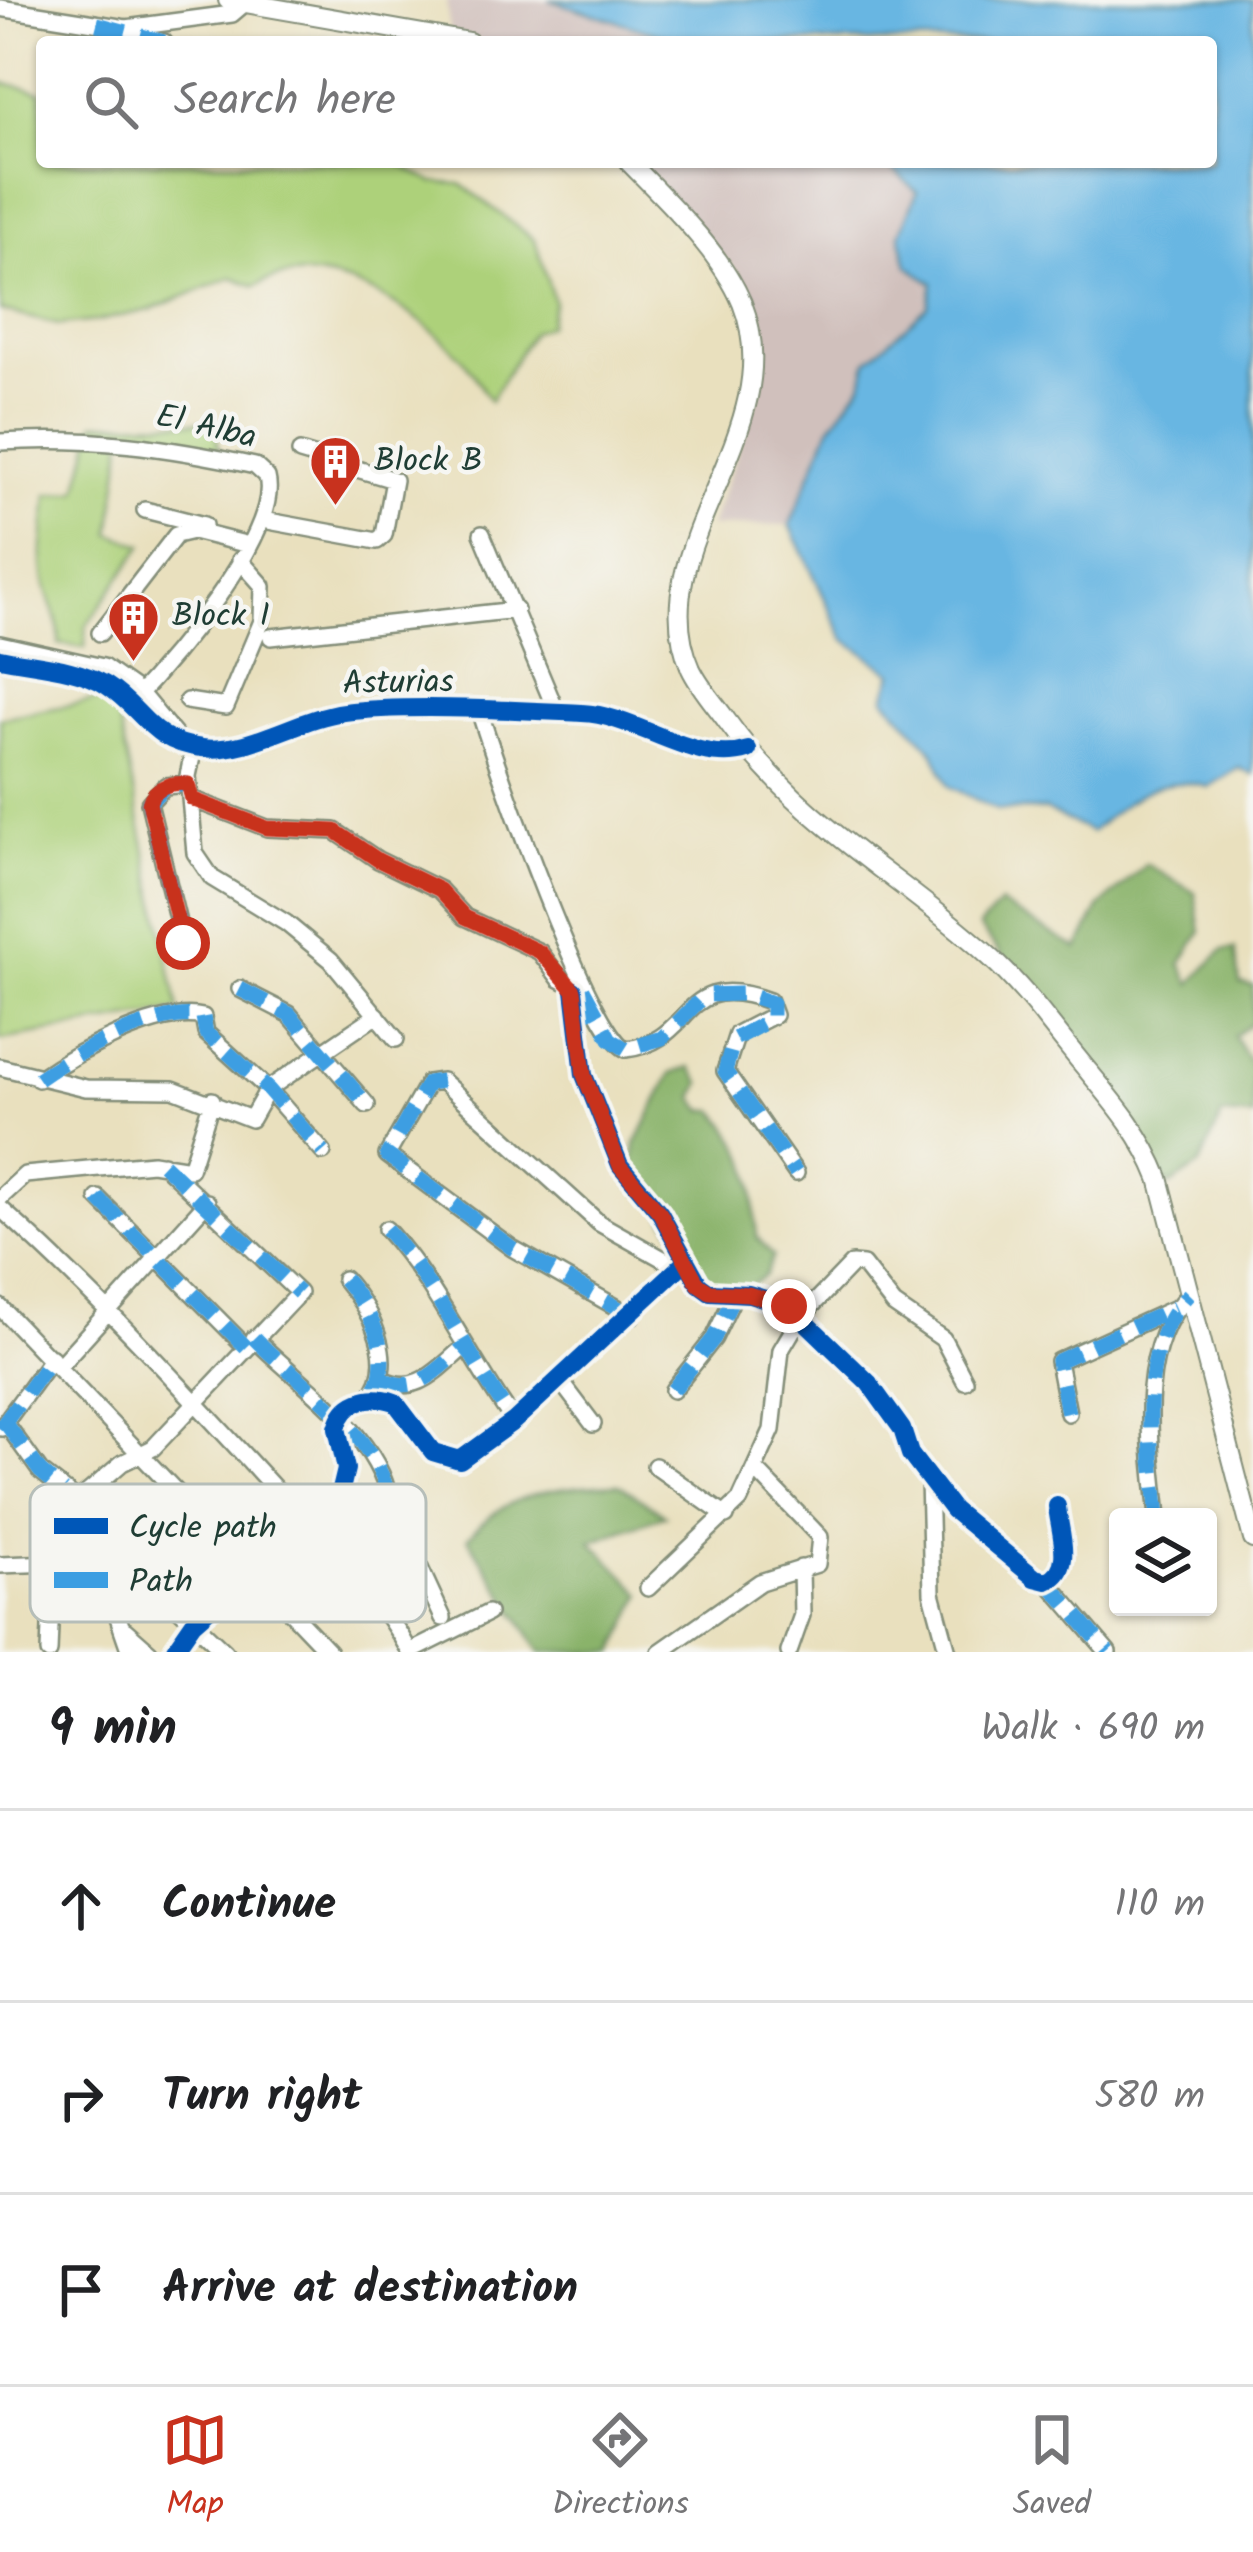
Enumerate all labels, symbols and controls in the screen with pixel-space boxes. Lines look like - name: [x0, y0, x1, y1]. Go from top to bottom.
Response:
- search box: [36, 36, 1217, 168]
- text: Search here: [174, 66, 396, 138]
- icon: search: [78, 69, 144, 135]
- street label: El Alba: [151, 391, 261, 465]
- building icon: Block B: [307, 434, 363, 508]
- place label: Block B: [374, 436, 482, 489]
- building icon: Block I: [105, 589, 161, 663]
- place label: Block I: [172, 591, 270, 644]
- street label: Asturias: [342, 657, 454, 711]
- route start: [156, 916, 210, 970]
- route end: [762, 1279, 816, 1333]
- legend: [30, 1484, 426, 1622]
- text: Cycle path: [129, 1503, 277, 1556]
- map controls: [1109, 1508, 1217, 1616]
- button: layers: [1109, 1508, 1217, 1616]
- text: Path: [129, 1557, 193, 1610]
- text: 9 min: [48, 1690, 177, 1771]
- text: Walk · 690 m: [981, 1699, 1205, 1761]
- text: Continue: [162, 1870, 336, 1942]
- icon: ahead: [48, 1873, 114, 1939]
- text: 110 m: [1114, 1875, 1205, 1937]
- text: Turn right: [162, 2062, 362, 2134]
- icon: right: [48, 2065, 114, 2131]
- text: 580 m: [1094, 2067, 1205, 2129]
- text: Arrive at destination: [162, 2254, 578, 2326]
- icon: arrive: [48, 2257, 114, 2323]
- tab: Map: [162, 2407, 228, 2532]
- tab: Directions: [552, 2407, 689, 2532]
- tab: Saved: [1013, 2407, 1091, 2532]

